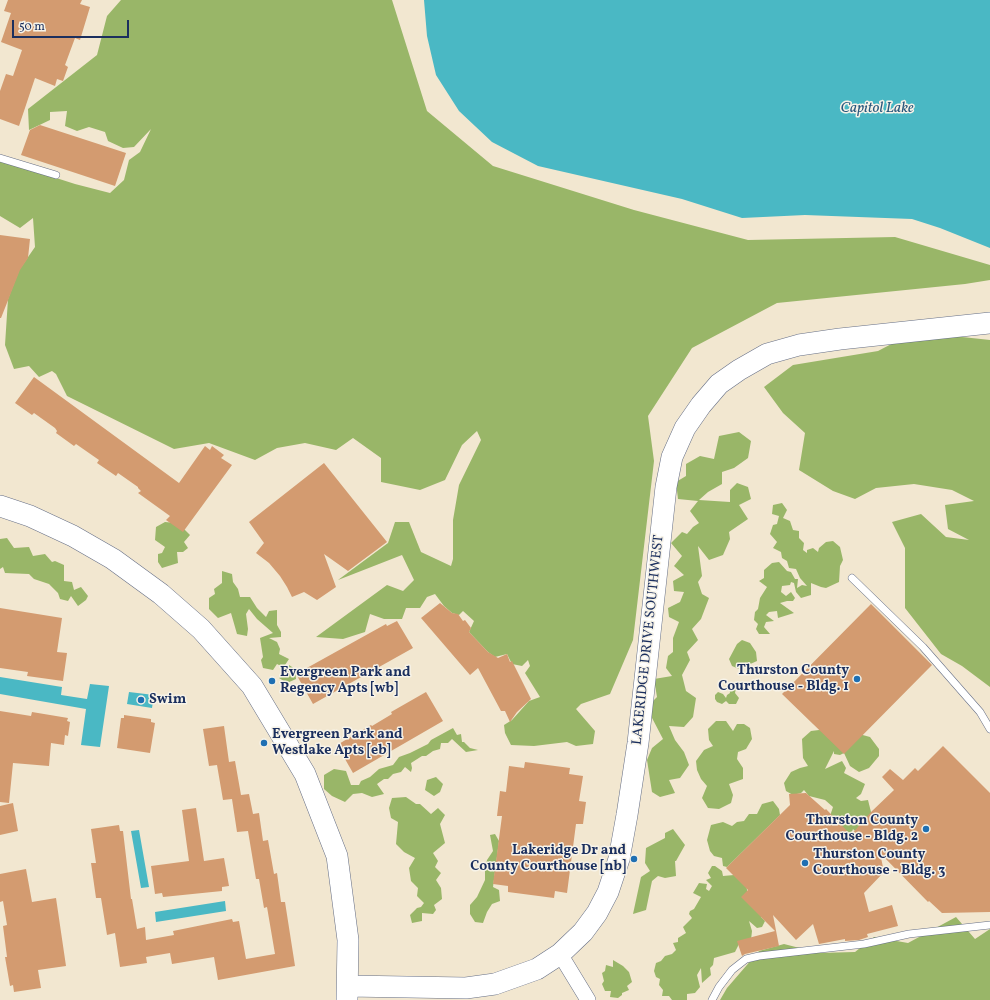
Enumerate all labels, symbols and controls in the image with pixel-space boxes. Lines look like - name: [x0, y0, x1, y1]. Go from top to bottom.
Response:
- scale bar: [14, 12, 131, 38]
- text: 50 m: [19, 19, 45, 35]
- water label: Capitol Lake: [840, 100, 914, 118]
- street label: LAKERIDGE DRIVE SOUTHWEST: [630, 534, 668, 746]
- place label: Thurston County Courthouse - Bldg. 1: [718, 663, 849, 696]
- place label: Evergreen Park and Regency Apts [wb]: [280, 665, 411, 698]
- marker: Thurston County Courthouse - Bldg. 1: [852, 674, 862, 684]
- marker: Evergreen Park and Regency Apts [wb]: [267, 676, 277, 686]
- place label: Swim: [149, 692, 186, 708]
- marker: Swim: [136, 695, 146, 705]
- place label: Evergreen Park and Westlake Apts [eb]: [272, 727, 403, 760]
- marker: Evergreen Park and Westlake Apts [eb]: [259, 738, 269, 748]
- place label: Thurston County Courthouse - Bldg. 2: [786, 813, 918, 846]
- marker: Thurston County Courthouse - Bldg. 2: [921, 824, 931, 834]
- place label: Lakeridge Dr and County Courthouse [nb]: [470, 843, 626, 876]
- place label: Thurston County Courthouse - Bldg. 3: [813, 847, 945, 880]
- marker: Lakeridge Dr and County Courthouse [nb]: [629, 854, 639, 864]
- marker: Thurston County Courthouse - Bldg. 3: [800, 858, 810, 868]

